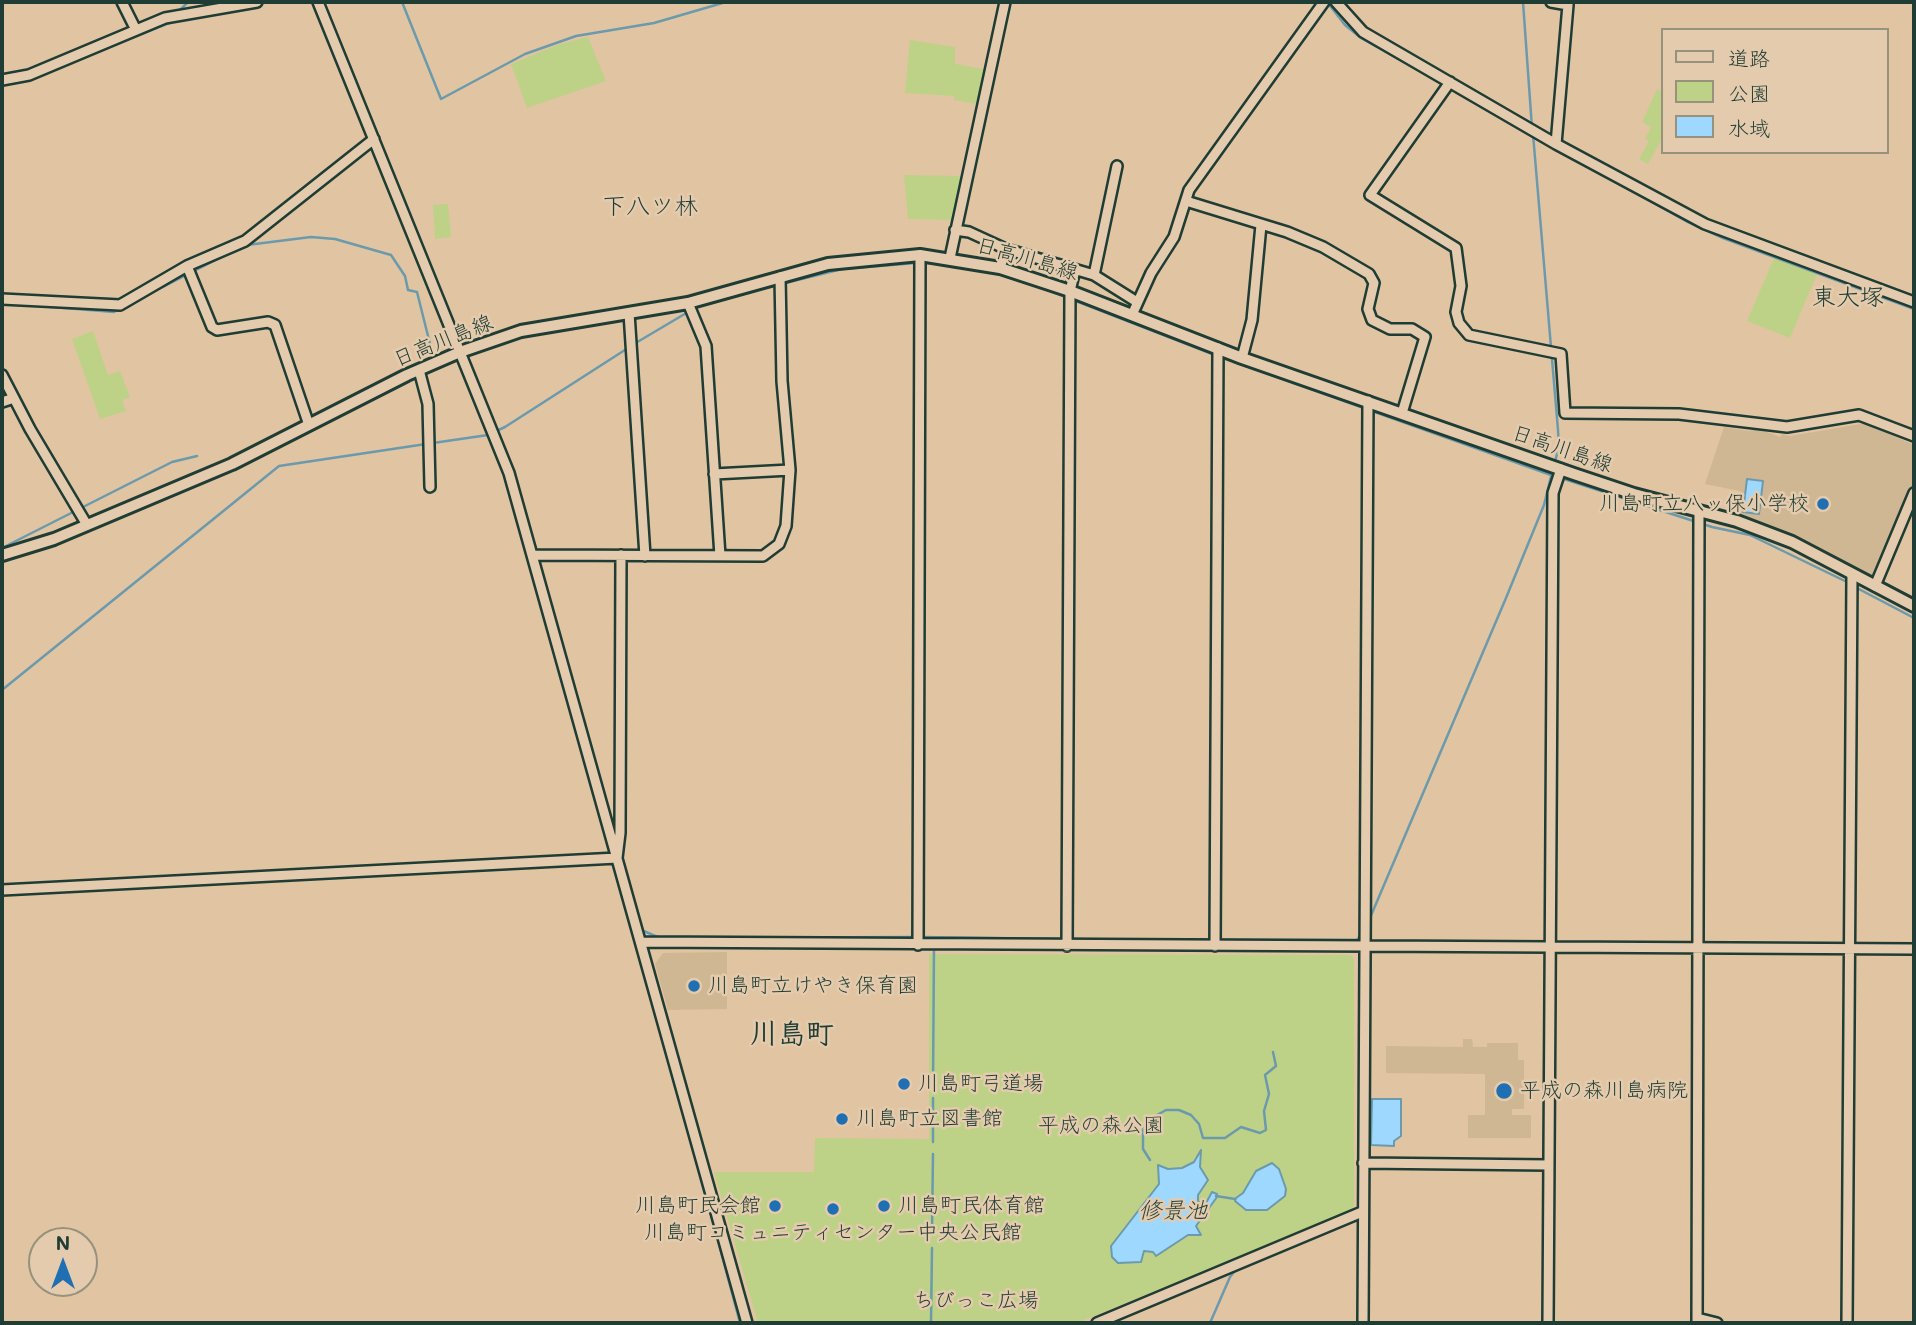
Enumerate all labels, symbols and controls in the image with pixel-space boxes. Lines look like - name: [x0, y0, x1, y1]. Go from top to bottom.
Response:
- legend: [1660, 28, 1888, 154]
- text: 道路: [1728, 44, 1770, 71]
- text: 公園: [1728, 79, 1770, 106]
- text: 水域: [1728, 114, 1770, 141]
- district label: 下八ツ林: [602, 193, 698, 221]
- street label: 日高川島線: [973, 232, 1081, 286]
- district label: 東大塚: [1812, 284, 1884, 312]
- street label: 日高川島線: [390, 310, 496, 372]
- street label: 日高川島線: [1508, 420, 1616, 478]
- place label: 川島町立八ッ保小学校: [1599, 491, 1809, 517]
- marker: 川島町立八ッ保小学校: [1815, 496, 1831, 512]
- place label: 川島町立けやき保育園: [708, 973, 918, 999]
- marker: 川島町立けやき保育園: [686, 978, 702, 994]
- district label: 川島町: [750, 1017, 834, 1051]
- place label: 川島町弓道場: [918, 1071, 1044, 1097]
- marker: 川島町弓道場: [896, 1076, 912, 1092]
- place label: 平成の森川島病院: [1520, 1078, 1688, 1104]
- marker: 平成の森川島病院: [1494, 1081, 1514, 1101]
- place label: 川島町立図書館: [856, 1106, 1003, 1132]
- marker: 川島町立図書館: [834, 1111, 850, 1127]
- park label: 平成の森公園: [1038, 1113, 1164, 1139]
- place label: 川島町民会館: [635, 1193, 761, 1219]
- place label: 川島町民体育館: [898, 1193, 1045, 1219]
- water label: 修景池: [1139, 1197, 1207, 1225]
- marker: 川島町民会館: [767, 1198, 783, 1214]
- marker: 川島町民体育館: [876, 1198, 892, 1214]
- marker: 川島町コミュニティセンター中央公民館: [825, 1201, 841, 1217]
- place label: 川島町コミュニティセンター中央公民館: [644, 1220, 1022, 1246]
- north arrow: [28, 1227, 98, 1297]
- text: N: [56, 1230, 70, 1255]
- park label: ちびっこ広場: [913, 1288, 1039, 1314]

